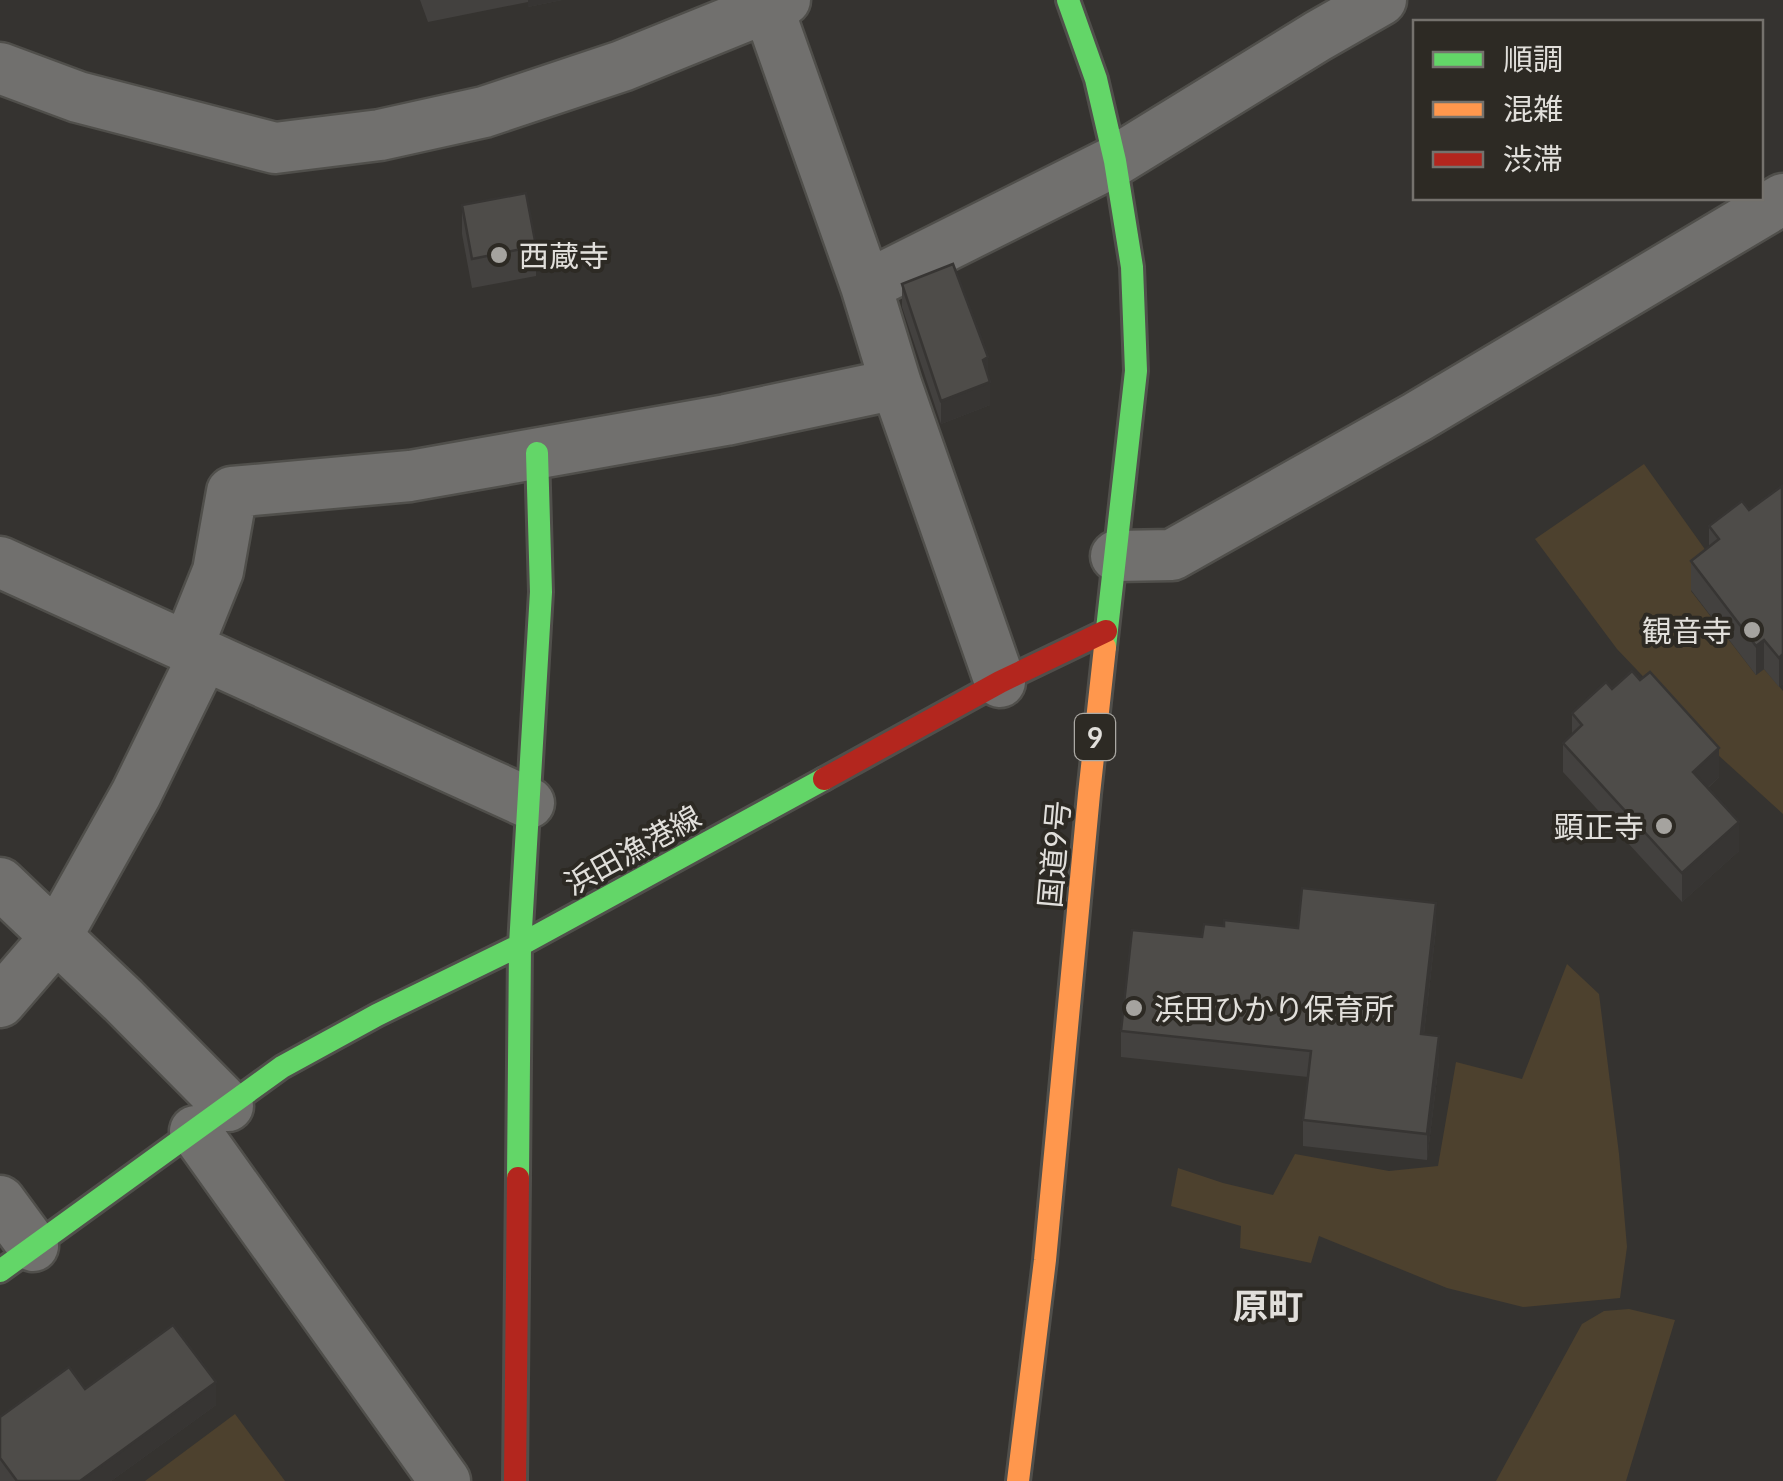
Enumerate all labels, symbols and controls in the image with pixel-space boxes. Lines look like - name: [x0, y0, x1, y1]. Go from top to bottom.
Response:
- legend: [1413, 20, 1763, 200]
- text: 順調: [1503, 40, 1563, 76]
- text: 混雑: [1503, 90, 1563, 126]
- text: 渋滞: [1503, 140, 1563, 176]
- place label: 西蔵寺: [519, 237, 609, 273]
- marker: 西蔵寺: [488, 244, 510, 266]
- place label: 観音寺: [1642, 612, 1732, 648]
- marker: 観音寺: [1741, 619, 1763, 641]
- road number: 9: [1075, 714, 1115, 760]
- street label: 浜田漁港線: [558, 797, 706, 901]
- street label: 国道9号: [1030, 799, 1076, 909]
- place label: 顕正寺: [1554, 808, 1644, 844]
- marker: 顕正寺: [1653, 815, 1675, 837]
- place label: 浜田ひかり保育所: [1154, 990, 1394, 1026]
- marker: 浜田ひかり保育所: [1123, 997, 1145, 1019]
- district label: 原町: [1233, 1284, 1303, 1326]

